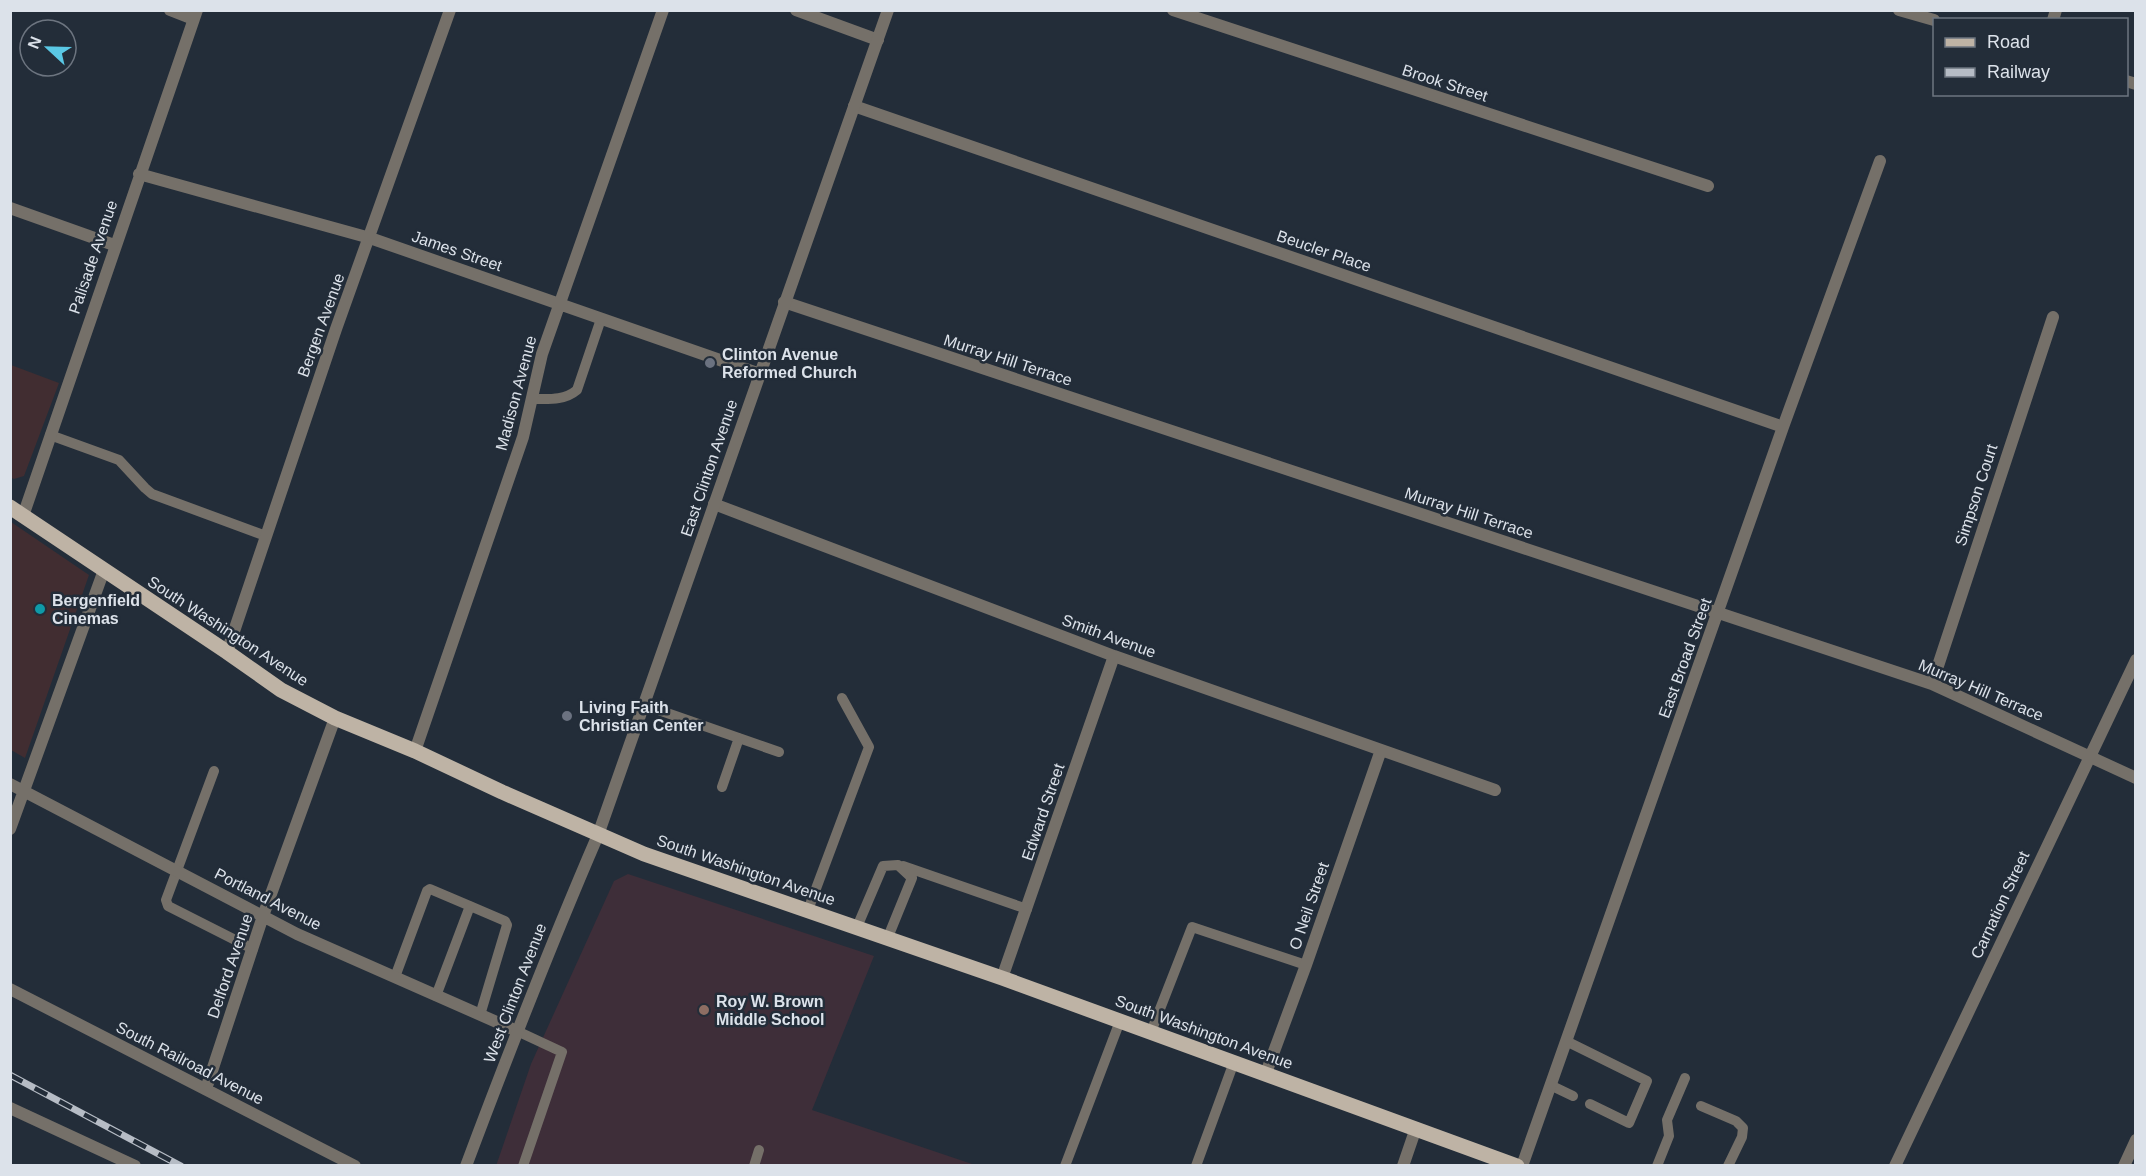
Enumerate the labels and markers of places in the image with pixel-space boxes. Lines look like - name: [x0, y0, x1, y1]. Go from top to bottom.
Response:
- place label: Clinton Avenue Reformed Church: [722, 346, 857, 381]
- marker: Clinton Avenue Reformed Church: [703, 356, 717, 370]
- place label: Bergenfield Cinemas: [52, 592, 140, 627]
- marker: Bergenfield Cinemas: [33, 602, 47, 616]
- place label: Living Faith Christian Center: [579, 699, 703, 734]
- marker: Living Faith Christian Center: [560, 709, 574, 723]
- place label: Roy W. Brown Middle School: [716, 993, 824, 1028]
- marker: Roy W. Brown Middle School: [697, 1003, 711, 1017]

